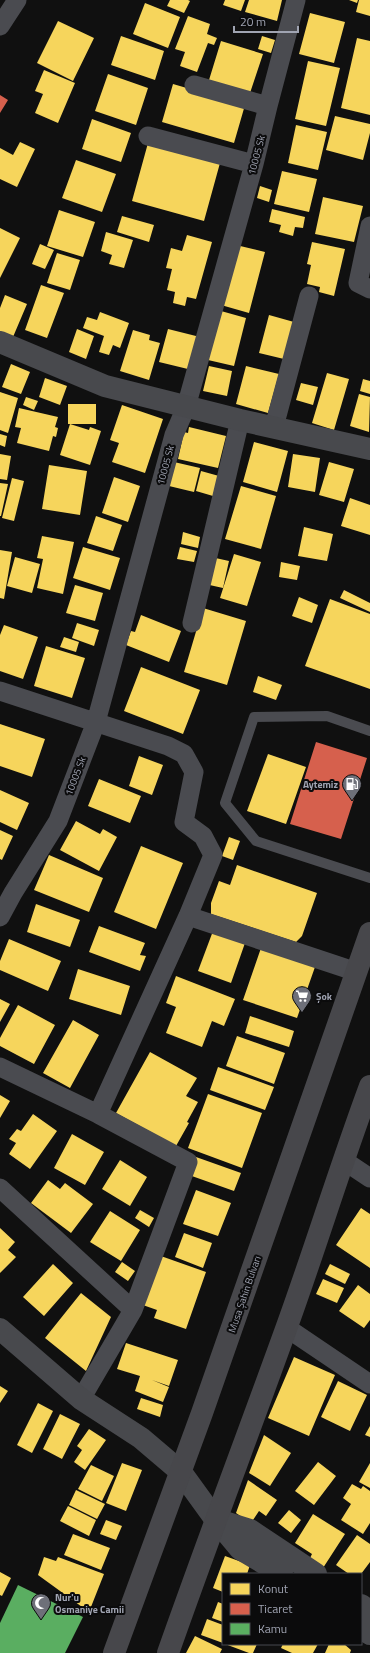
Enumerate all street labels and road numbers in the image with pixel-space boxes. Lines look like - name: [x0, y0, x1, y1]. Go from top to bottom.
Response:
- street label: 10005 Sk: [244, 133, 269, 177]
- street label: 10005 Sk: [153, 443, 178, 487]
- street label: 10005 Sk: [61, 754, 90, 798]
- street label: Musa Şahin Bulvarı: [224, 1254, 265, 1335]

